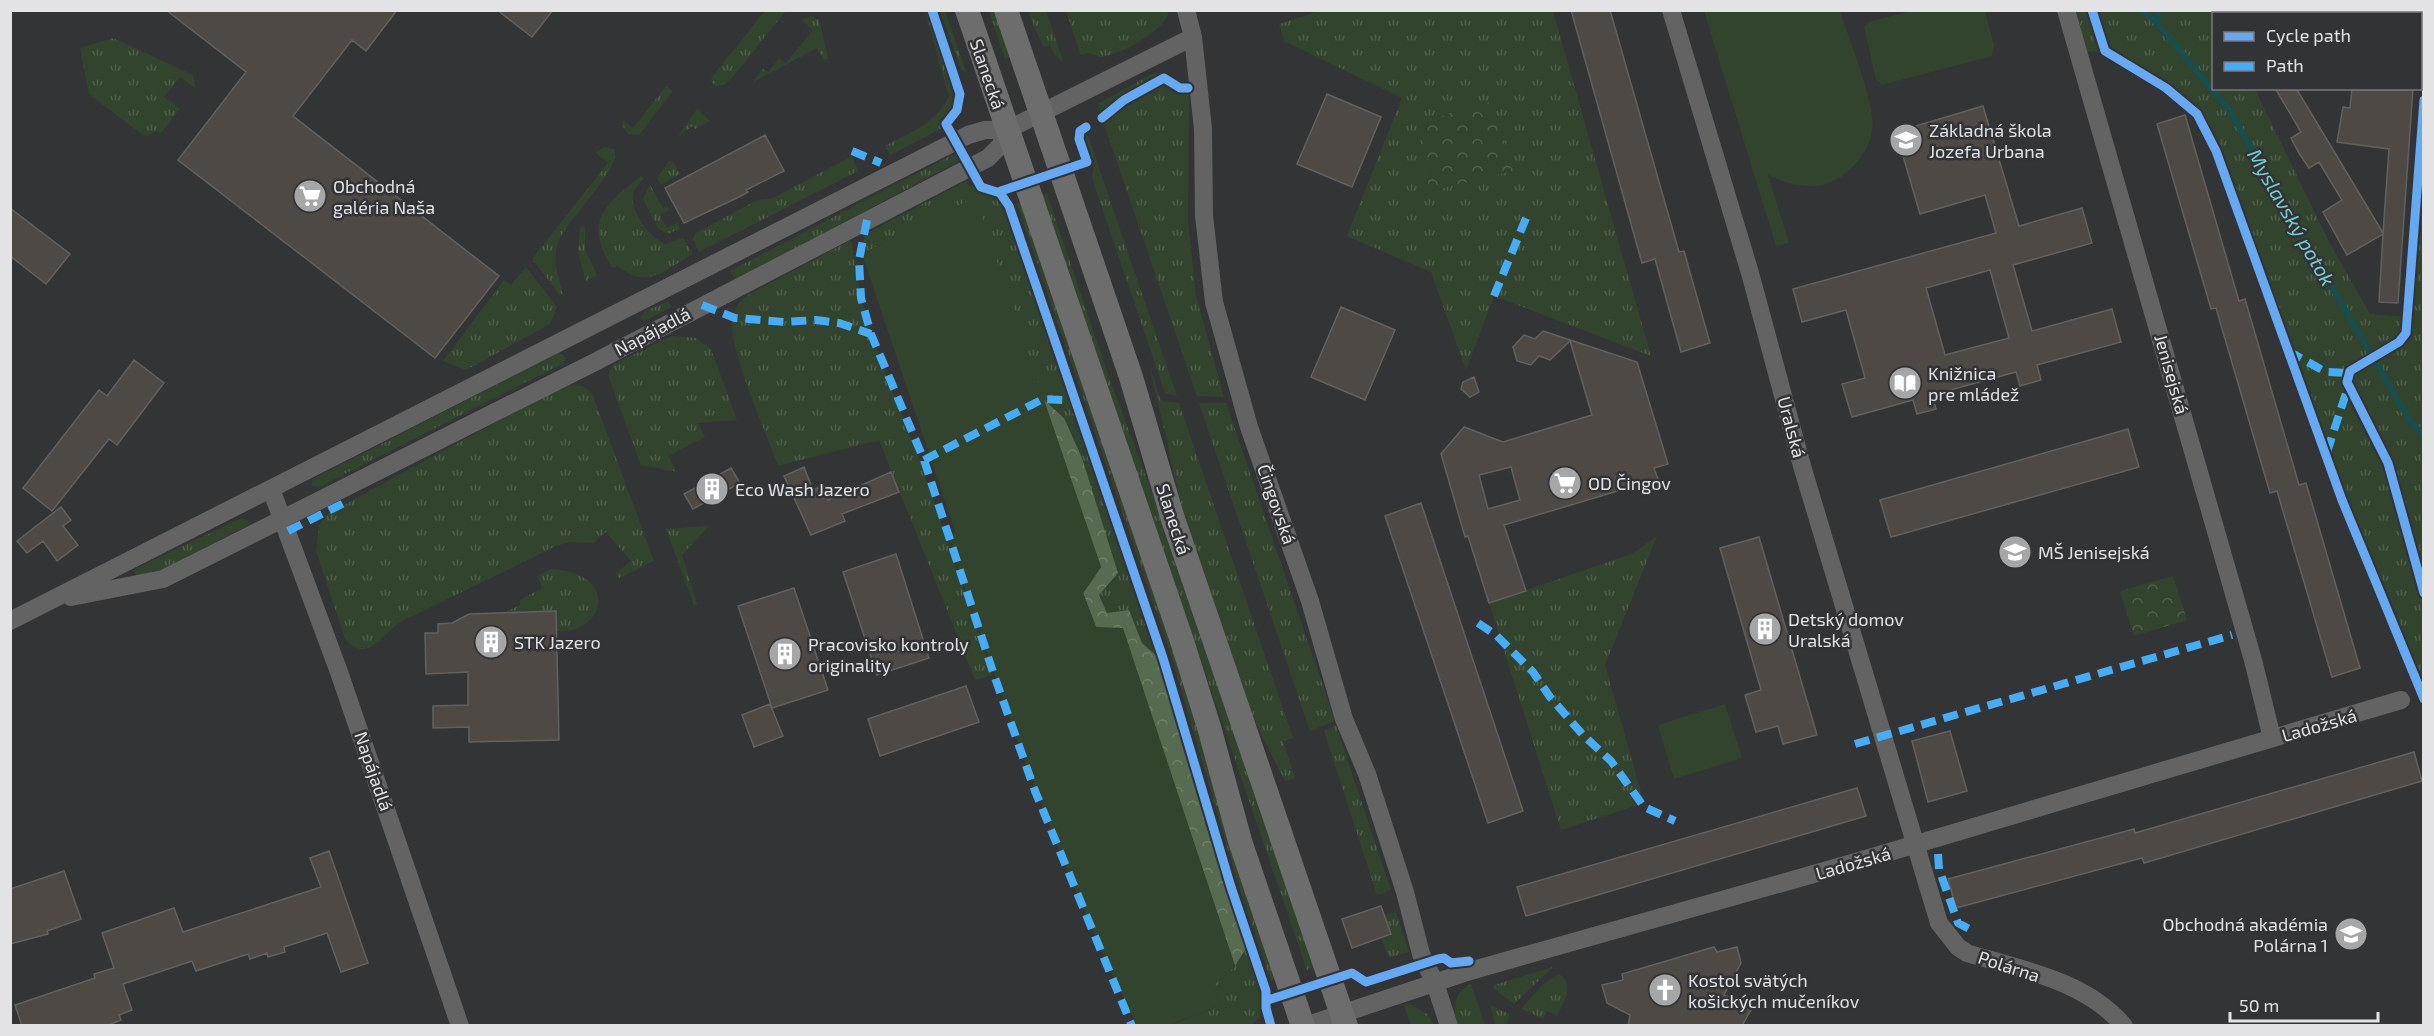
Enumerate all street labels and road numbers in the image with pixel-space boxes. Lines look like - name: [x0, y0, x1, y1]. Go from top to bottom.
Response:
- street label: Slanecká: [966, 36, 1010, 112]
- street label: Napájadlá: [610, 302, 694, 360]
- street label: Jenisejská: [2150, 331, 2194, 417]
- street label: Uralská: [1773, 394, 1811, 460]
- street label: Čingovská: [1253, 461, 1301, 547]
- street label: Slanecká: [1152, 481, 1196, 557]
- street label: Ladožská: [2279, 704, 2359, 746]
- street label: Napájadlá: [350, 728, 398, 814]
- street label: Ladožská: [1813, 842, 1893, 884]
- street label: Polárna: [1975, 946, 2043, 986]

